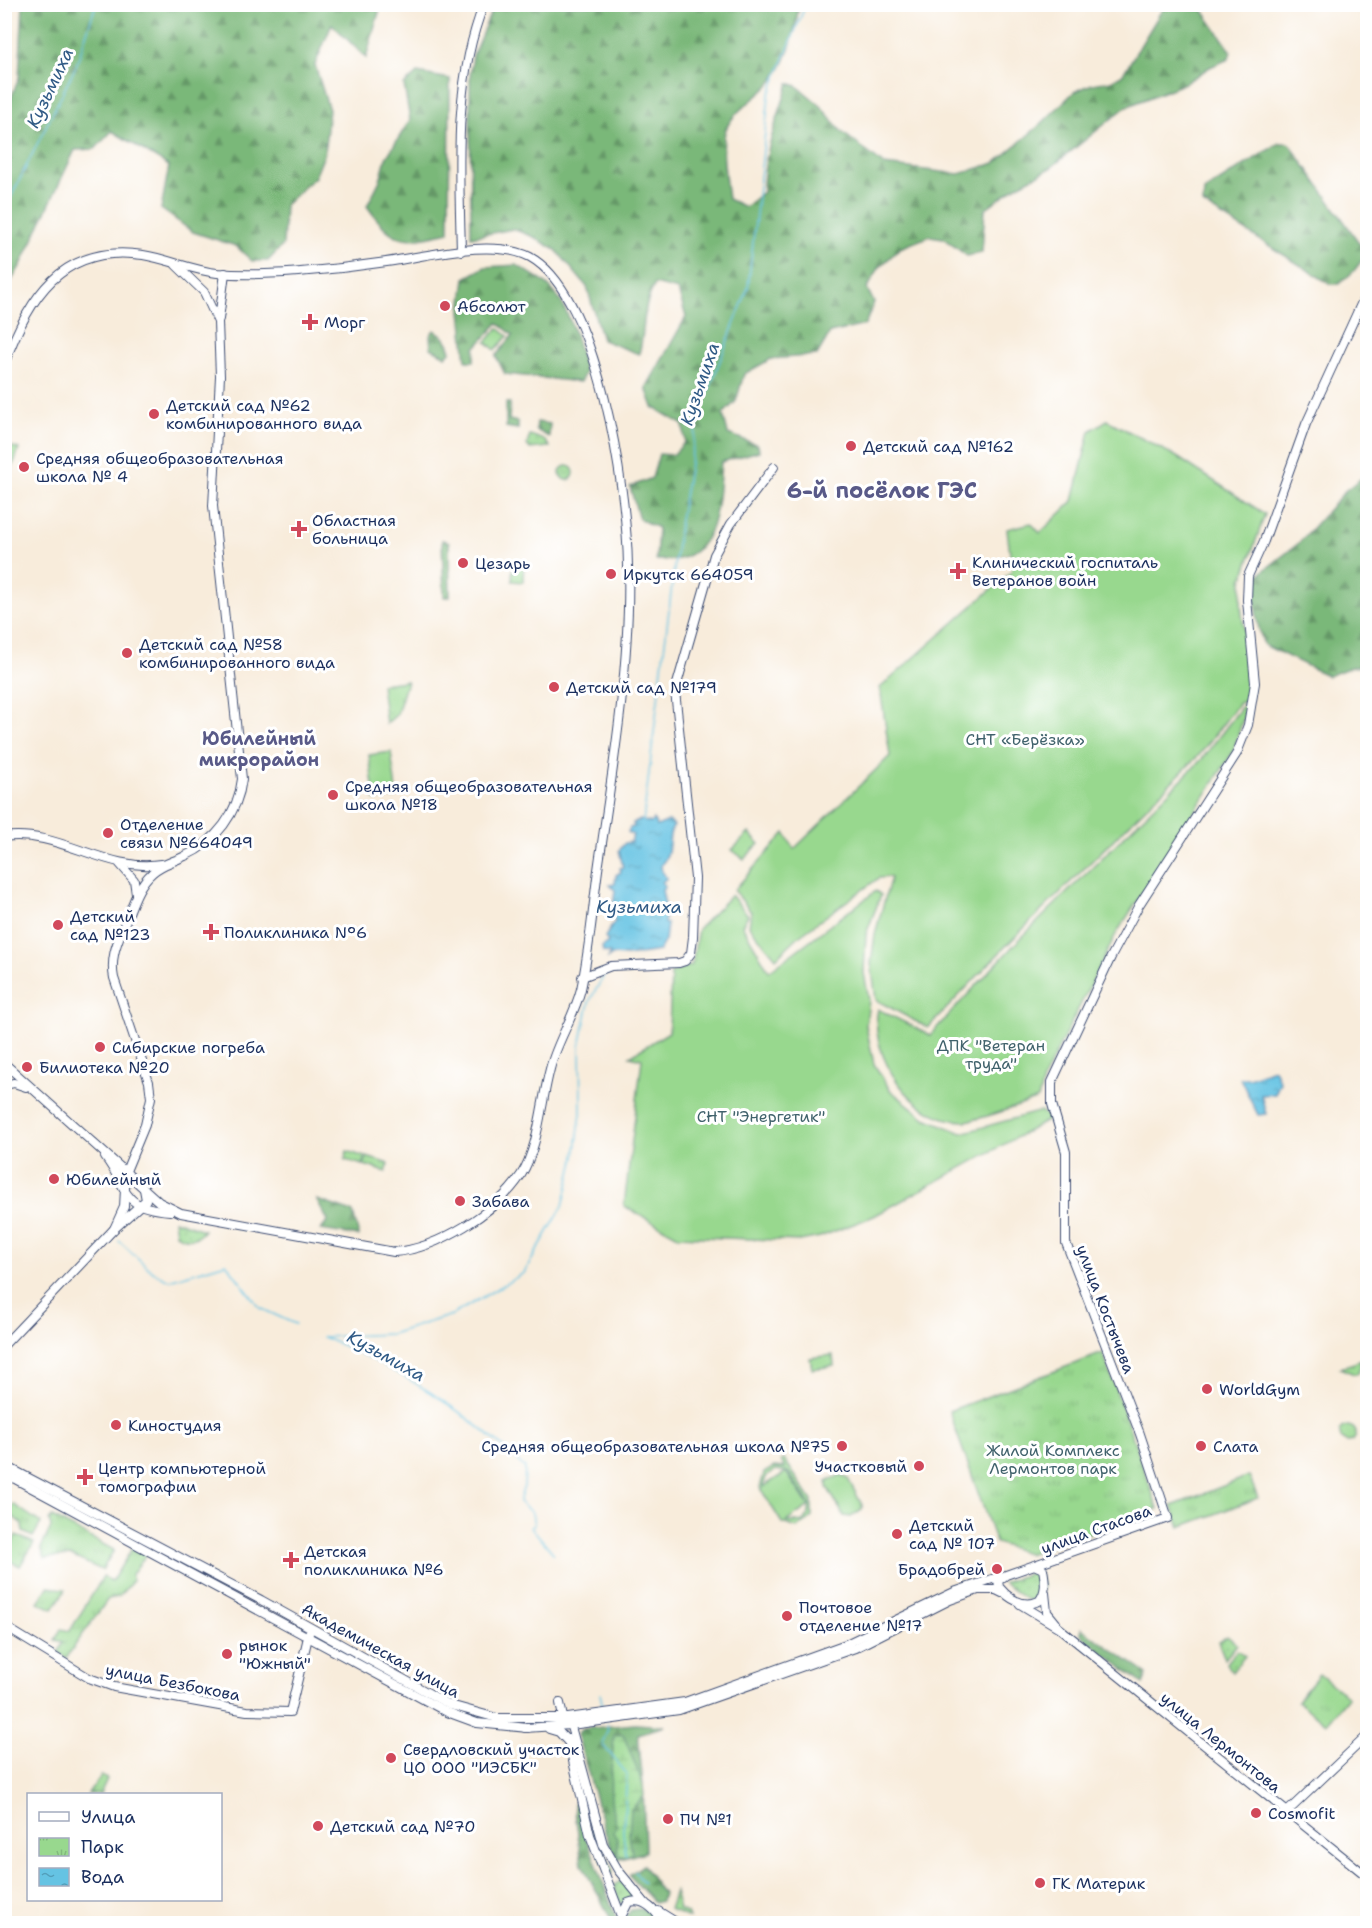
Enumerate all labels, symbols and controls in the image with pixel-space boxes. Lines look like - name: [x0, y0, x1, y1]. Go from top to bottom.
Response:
- water label: Кузьмиха: [21, 44, 79, 132]
- place label: Абсолют: [457, 296, 527, 317]
- marker: Абсолют: [438, 299, 452, 313]
- place label: Морг: [324, 312, 366, 333]
- marker: Морг: [301, 313, 319, 331]
- water label: Кузьмиха: [675, 339, 725, 429]
- place label: Детский сад №62 комбинированного вида: [166, 395, 362, 434]
- marker: Детский сад №62 комбинированного вида: [147, 407, 161, 421]
- place label: Детский сад №162: [863, 436, 1014, 457]
- marker: Детский сад №162: [844, 439, 858, 453]
- place label: Средняя общеобразовательная школа № 4: [36, 448, 284, 487]
- marker: Средняя общеобразовательная школа № 4: [17, 460, 31, 474]
- district label: 6-й посёлок ГЭС: [787, 476, 977, 505]
- place label: Областная больница: [312, 510, 396, 549]
- marker: Областная больница: [290, 520, 308, 538]
- place label: Клинический госпиталь Ветеранов войн: [972, 552, 1158, 591]
- place label: Цезарь: [475, 553, 530, 574]
- marker: Цезарь: [456, 556, 470, 570]
- marker: Клинический госпиталь Ветеранов войн: [949, 562, 967, 580]
- place label: Иркутск 664059: [623, 564, 754, 585]
- marker: Иркутск 664059: [604, 567, 618, 581]
- place label: Детский сад №58 комбинированного вида: [139, 634, 335, 673]
- marker: Детский сад №58 комбинированного вида: [120, 646, 134, 660]
- place label: Детский сад №179: [566, 677, 717, 698]
- marker: Детский сад №179: [547, 680, 561, 694]
- district label: Юбилейный микрорайон: [199, 727, 319, 772]
- park label: СНТ «Берёзка»: [965, 729, 1085, 750]
- place label: Средняя общеобразовательная школа №18: [345, 776, 593, 815]
- marker: Средняя общеобразовательная школа №18: [326, 788, 340, 802]
- place label: Отделение связи №664049: [120, 814, 253, 853]
- marker: Отделение связи №664049: [101, 826, 115, 840]
- water label: Кузьмиха: [596, 895, 682, 919]
- place label: Детский сад №123: [70, 906, 150, 945]
- marker: Детский сад №123: [51, 918, 65, 932]
- place label: Поликлиника N°6: [224, 922, 367, 943]
- marker: Поликлиника N°6: [202, 923, 220, 941]
- park label: ДПК "Ветеран труда": [937, 1035, 1045, 1074]
- place label: Сибирские погреба: [112, 1037, 265, 1058]
- marker: Сибирские погреба: [93, 1040, 107, 1054]
- place label: Билиотека №20: [39, 1057, 170, 1078]
- marker: Билиотека №20: [20, 1060, 34, 1074]
- park label: СНТ "Энергетик": [697, 1106, 825, 1127]
- place label: Юбилейный: [66, 1169, 161, 1190]
- marker: Юбилейный: [47, 1172, 61, 1186]
- place label: Забава: [472, 1191, 529, 1212]
- marker: Забава: [453, 1194, 467, 1208]
- street label: улица Костычева: [1071, 1242, 1140, 1377]
- water label: Кузьмиха: [343, 1325, 429, 1387]
- place label: WorldGym: [1219, 1379, 1300, 1400]
- marker: WorldGym: [1200, 1382, 1214, 1396]
- place label: Киностудия: [128, 1415, 222, 1436]
- marker: Киностудия: [109, 1418, 123, 1432]
- place label: Средняя общеобразовательная школа №75: [481, 1436, 830, 1457]
- place label: Слата: [1213, 1436, 1258, 1457]
- marker: Средняя общеобразовательная школа №75: [835, 1439, 849, 1453]
- marker: Слата: [1194, 1439, 1208, 1453]
- park label: Жилой Комплекс Лермонтов парк: [986, 1440, 1120, 1479]
- place label: Участковый: [814, 1456, 907, 1477]
- place label: Центр компьютерной томографии: [98, 1458, 266, 1497]
- marker: Участковый: [912, 1459, 926, 1473]
- marker: Центр компьютерной томографии: [76, 1468, 94, 1486]
- street label: улица Стасова: [1038, 1500, 1154, 1559]
- place label: Детский сад № 107: [909, 1515, 995, 1554]
- marker: Детский сад № 107: [890, 1527, 904, 1541]
- place label: Детская поликлиника №6: [304, 1541, 444, 1580]
- marker: Детская поликлиника №6: [282, 1551, 300, 1569]
- place label: Брадобрей: [898, 1559, 985, 1580]
- marker: Брадобрей: [990, 1562, 1004, 1576]
- place label: Почтовое отделение №17: [799, 1597, 923, 1636]
- street label: Академическая улица: [298, 1598, 464, 1703]
- marker: Почтовое отделение №17: [780, 1609, 794, 1623]
- place label: рынок "Южный": [239, 1635, 311, 1674]
- marker: рынок "Южный": [220, 1647, 234, 1661]
- street label: улица Безбокова: [104, 1659, 242, 1706]
- street label: улица Лермонтова: [1156, 1687, 1285, 1798]
- place label: Свердловский участок ЦО ООО "ИЭСБК": [403, 1739, 580, 1778]
- marker: Свердловский участок ЦО ООО "ИЭСБК": [384, 1751, 398, 1765]
- legend: [27, 1793, 222, 1901]
- place label: Cosmofit: [1268, 1803, 1335, 1824]
- text: Улица: [81, 1805, 135, 1829]
- marker: Cosmofit: [1249, 1806, 1263, 1820]
- place label: ПЧ №1: [680, 1809, 732, 1830]
- marker: ПЧ №1: [661, 1812, 675, 1826]
- place label: Детский сад №70: [330, 1816, 475, 1837]
- marker: Детский сад №70: [311, 1819, 325, 1833]
- text: Парк: [81, 1835, 124, 1859]
- text: Вода: [81, 1865, 124, 1889]
- place label: ГК Материк: [1052, 1873, 1146, 1894]
- marker: ГК Материк: [1033, 1876, 1047, 1890]

